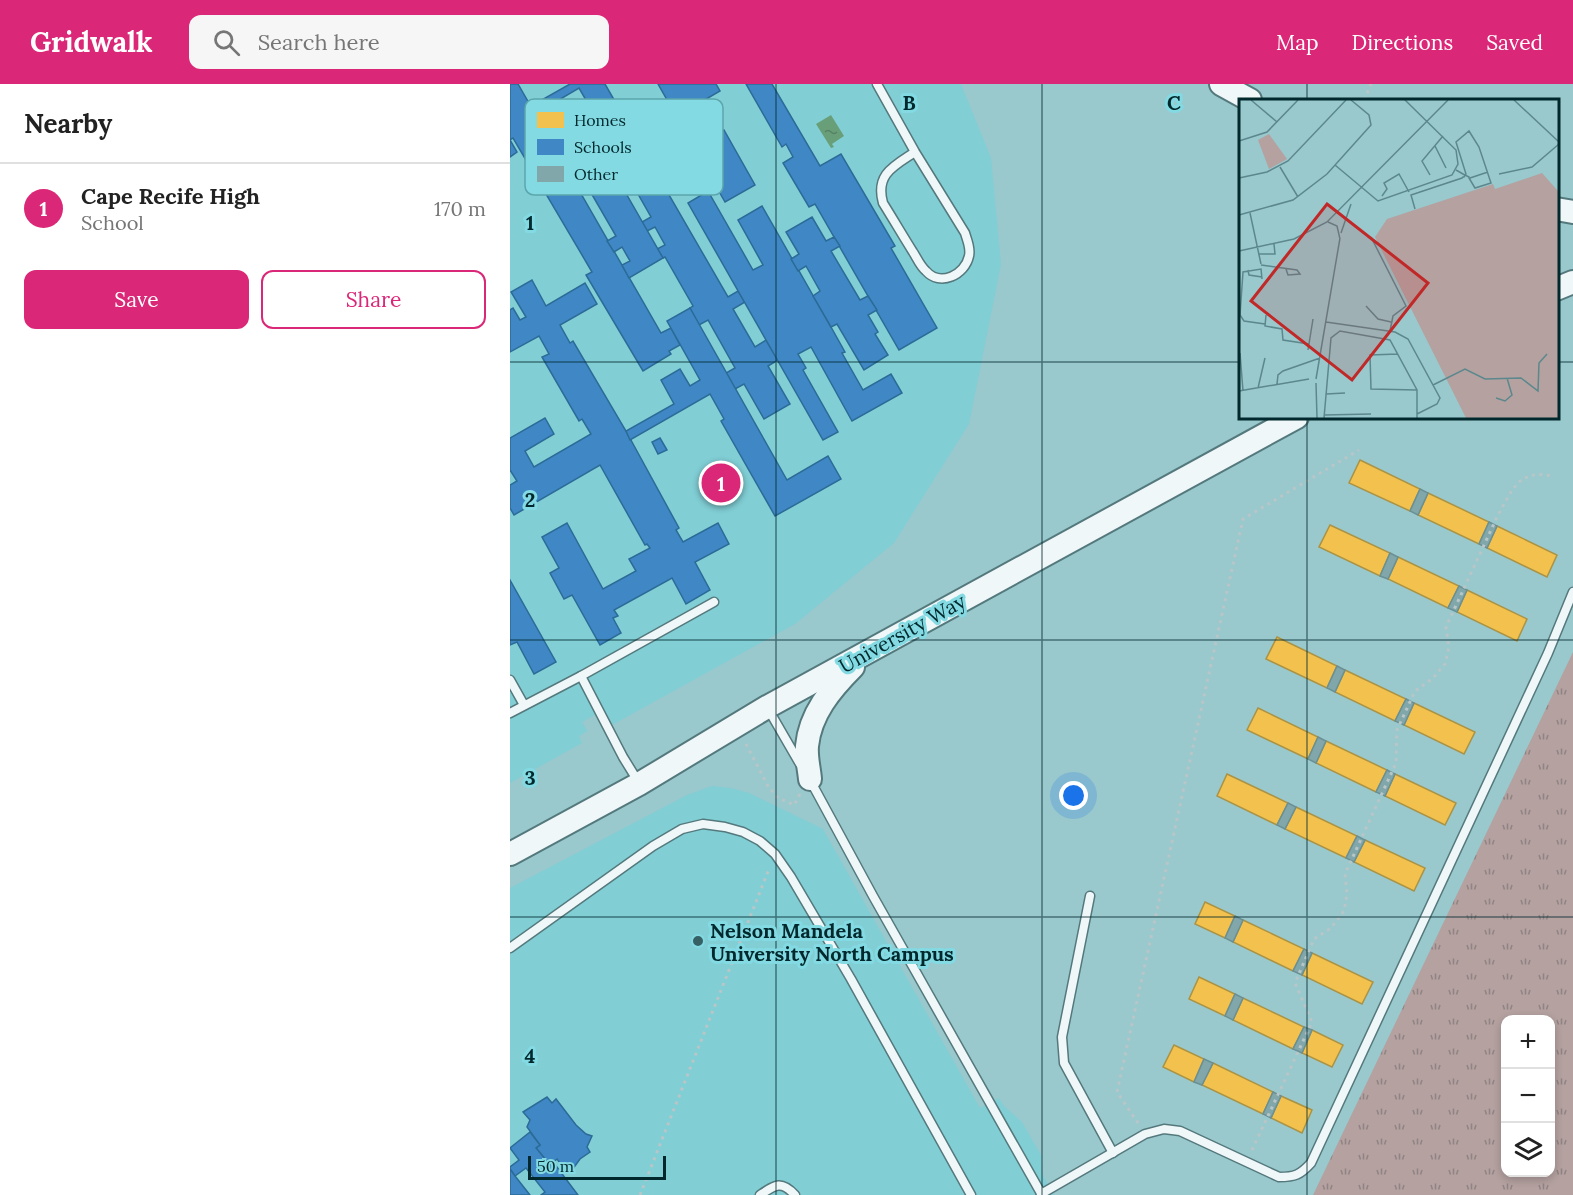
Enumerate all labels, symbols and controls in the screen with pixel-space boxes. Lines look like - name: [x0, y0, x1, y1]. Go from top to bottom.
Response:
- search box: [189, 15, 609, 69]
- text: Gridwalk: [30, 24, 153, 60]
- icon: search: [210, 26, 243, 59]
- text: Search here: [258, 28, 380, 56]
- text: Map: [1276, 29, 1319, 56]
- text: Directions: [1352, 29, 1453, 56]
- text: Saved: [1486, 29, 1543, 56]
- text: B: [902, 90, 916, 115]
- text: C: [1167, 90, 1181, 115]
- legend: [525, 99, 723, 195]
- inset map: [1239, 99, 1558, 418]
- text: Nearby: [24, 107, 112, 140]
- text: Homes: [574, 110, 626, 130]
- text: Schools: [574, 137, 632, 157]
- text: Other: [574, 164, 618, 184]
- text: Cape Recife High: [81, 182, 260, 210]
- text: 1: [39, 196, 48, 221]
- text: 170 m: [434, 196, 486, 221]
- text: School: [81, 210, 144, 235]
- text: 1: [526, 210, 534, 235]
- button: Save: [24, 270, 249, 329]
- button: Share: [261, 270, 486, 329]
- pin: 1: [702, 460, 740, 506]
- text: 2: [525, 487, 535, 512]
- street label: University Way: [834, 588, 970, 678]
- text: 3: [524, 765, 536, 790]
- your location: [1059, 781, 1088, 810]
- place label: Nelson Mandela University North Campus: [710, 918, 954, 966]
- marker: Nelson Mandela University North Campus: [691, 934, 705, 948]
- map controls: [1501, 1015, 1555, 1177]
- button: +: [1501, 1015, 1555, 1069]
- text: 4: [525, 1043, 536, 1068]
- button: −: [1501, 1069, 1555, 1123]
- button: layers: [1501, 1123, 1555, 1177]
- scale bar: [528, 1153, 666, 1180]
- text: 50 m: [537, 1156, 574, 1176]

